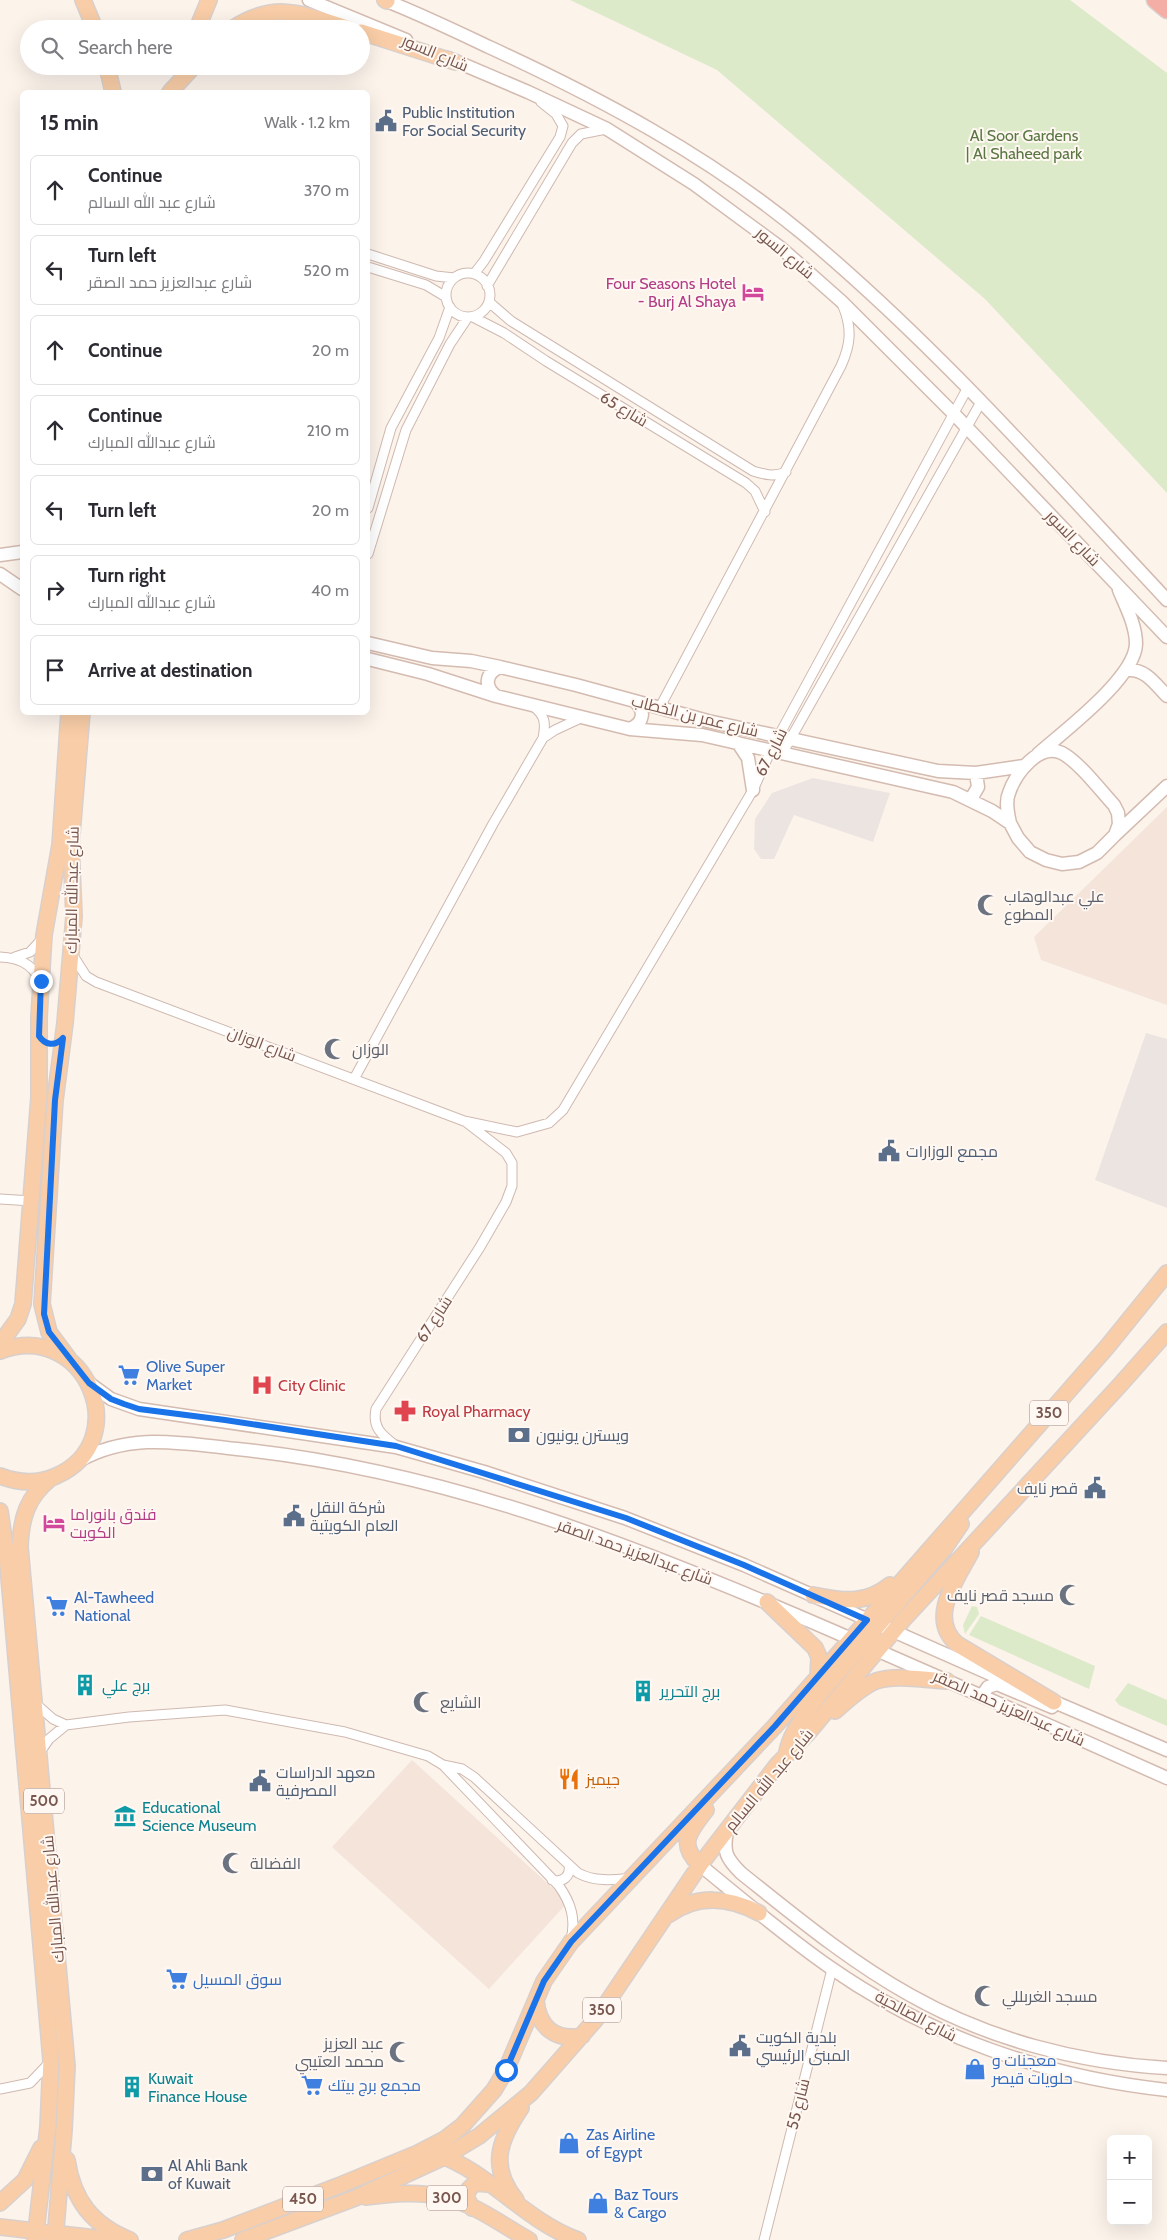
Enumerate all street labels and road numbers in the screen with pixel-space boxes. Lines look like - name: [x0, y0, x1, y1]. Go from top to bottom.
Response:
- street label: شارع السور: [397, 30, 471, 77]
- street label: شارع السور: [750, 222, 818, 284]
- street label: شارع 65: [596, 387, 651, 432]
- street label: شارع السور: [1040, 505, 1104, 571]
- street label: شارع عمر بن الخطاب: [629, 691, 760, 743]
- street label: شارع 67: [751, 725, 793, 780]
- street label: شارع عبدالله المبارك: [60, 826, 85, 954]
- street label: شارع الوزان: [224, 1022, 299, 1068]
- street label: شارع 67: [412, 1292, 458, 1347]
- road number: 350: [1030, 1400, 1068, 1426]
- street label: شارع عبدالعزيز حمد الصقر: [553, 1515, 715, 1591]
- street label: شارع عبدالعزيز حمد الصقر: [928, 1666, 1088, 1752]
- street label: شارع عبد الله السالم: [720, 1724, 819, 1836]
- road number: 500: [24, 1788, 64, 1814]
- street label: شارع عبدالله المبارك: [37, 1834, 70, 1964]
- street label: شارع الصالحية: [871, 1987, 960, 2047]
- road number: 350: [583, 1998, 621, 2022]
- street label: شارع 55: [783, 2077, 815, 2132]
- road number: 450: [283, 2186, 323, 2212]
- road number: 300: [427, 2186, 467, 2210]

